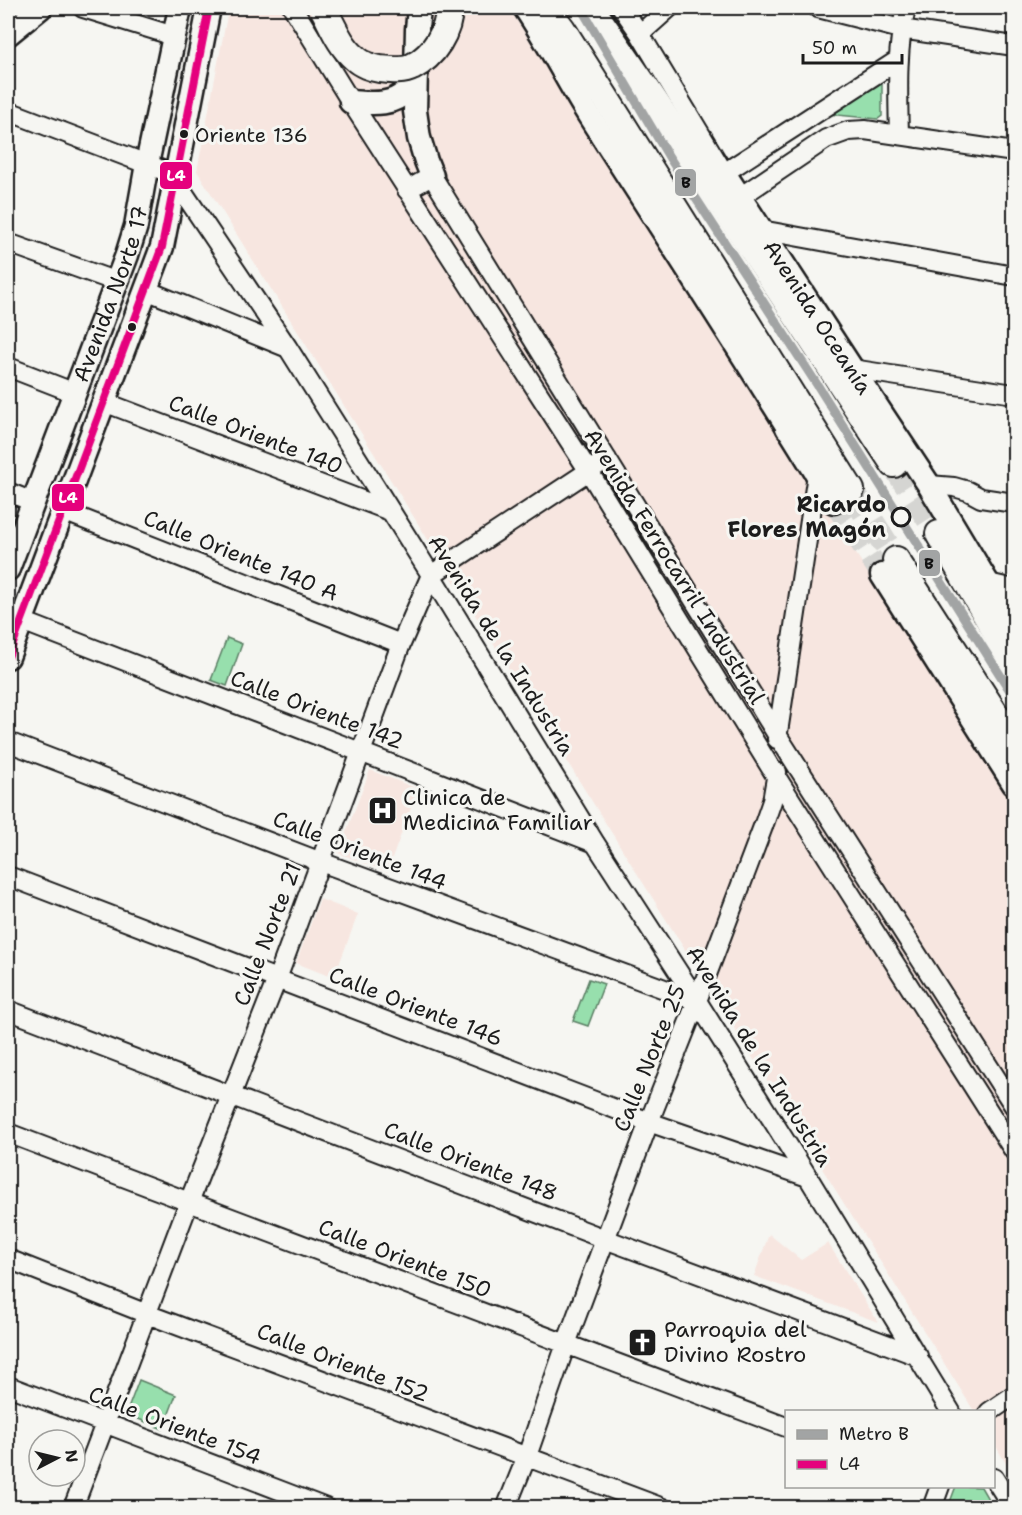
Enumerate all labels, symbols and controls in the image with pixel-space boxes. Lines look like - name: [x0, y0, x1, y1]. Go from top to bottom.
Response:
- scale bar: [803, 27, 902, 65]
- text: 50 m: [812, 36, 857, 60]
- place label: Oriente 136: [195, 122, 308, 148]
- marker: Oriente 136: [178, 128, 190, 140]
- line badge: L4: [159, 161, 193, 190]
- text: L4: [166, 165, 186, 186]
- line badge: B: [674, 168, 697, 197]
- text: B: [681, 172, 691, 193]
- street label: Avenida Norte 17: [66, 203, 154, 386]
- street label: Avenida Oceanía: [757, 234, 879, 400]
- unlabelled marker: [126, 321, 138, 333]
- street label: Calle Oriente 140: [165, 388, 347, 481]
- street label: Avenida Ferrocarril Industrial: [578, 423, 772, 710]
- line badge: L4: [51, 483, 85, 512]
- text: L4: [58, 487, 78, 508]
- place label: Ricardo Flores Magón: [728, 490, 886, 544]
- street label: Calle Oriente 140 A: [139, 503, 343, 608]
- marker: Ricardo Flores Magón: [891, 507, 911, 527]
- street label: Avenida de la Industria: [422, 529, 582, 761]
- line badge: B: [918, 549, 941, 577]
- text: B: [924, 553, 934, 574]
- street label: Calle Oriente 142: [226, 663, 407, 756]
- place label: Clinica de Medicina Familiar: [403, 783, 593, 837]
- hospital icon: Clinica de Medicina Familiar: [366, 794, 398, 826]
- street label: Calle Oriente 144: [269, 804, 451, 897]
- street label: Calle Norte 21: [227, 858, 308, 1010]
- street label: Avenida de la Industria: [680, 940, 840, 1172]
- street label: Calle Oriente 146: [325, 960, 507, 1053]
- street label: Calle Norte 25: [607, 980, 692, 1136]
- street label: Calle Oriente 148: [380, 1115, 562, 1208]
- street label: Calle Oriente 150: [314, 1212, 495, 1305]
- place label: Parroquia del Divino Rostro: [664, 1315, 807, 1369]
- street label: Calle Oriente 152: [253, 1316, 433, 1409]
- church icon: Parroquia del Divino Rostro: [627, 1326, 659, 1358]
- street label: Calle Oriente 154: [84, 1379, 265, 1472]
- legend: [785, 1410, 995, 1488]
- text: Metro B: [839, 1422, 909, 1446]
- north arrow: [27, 1428, 87, 1488]
- text: N: [60, 1449, 83, 1464]
- text: L4: [839, 1452, 860, 1476]

